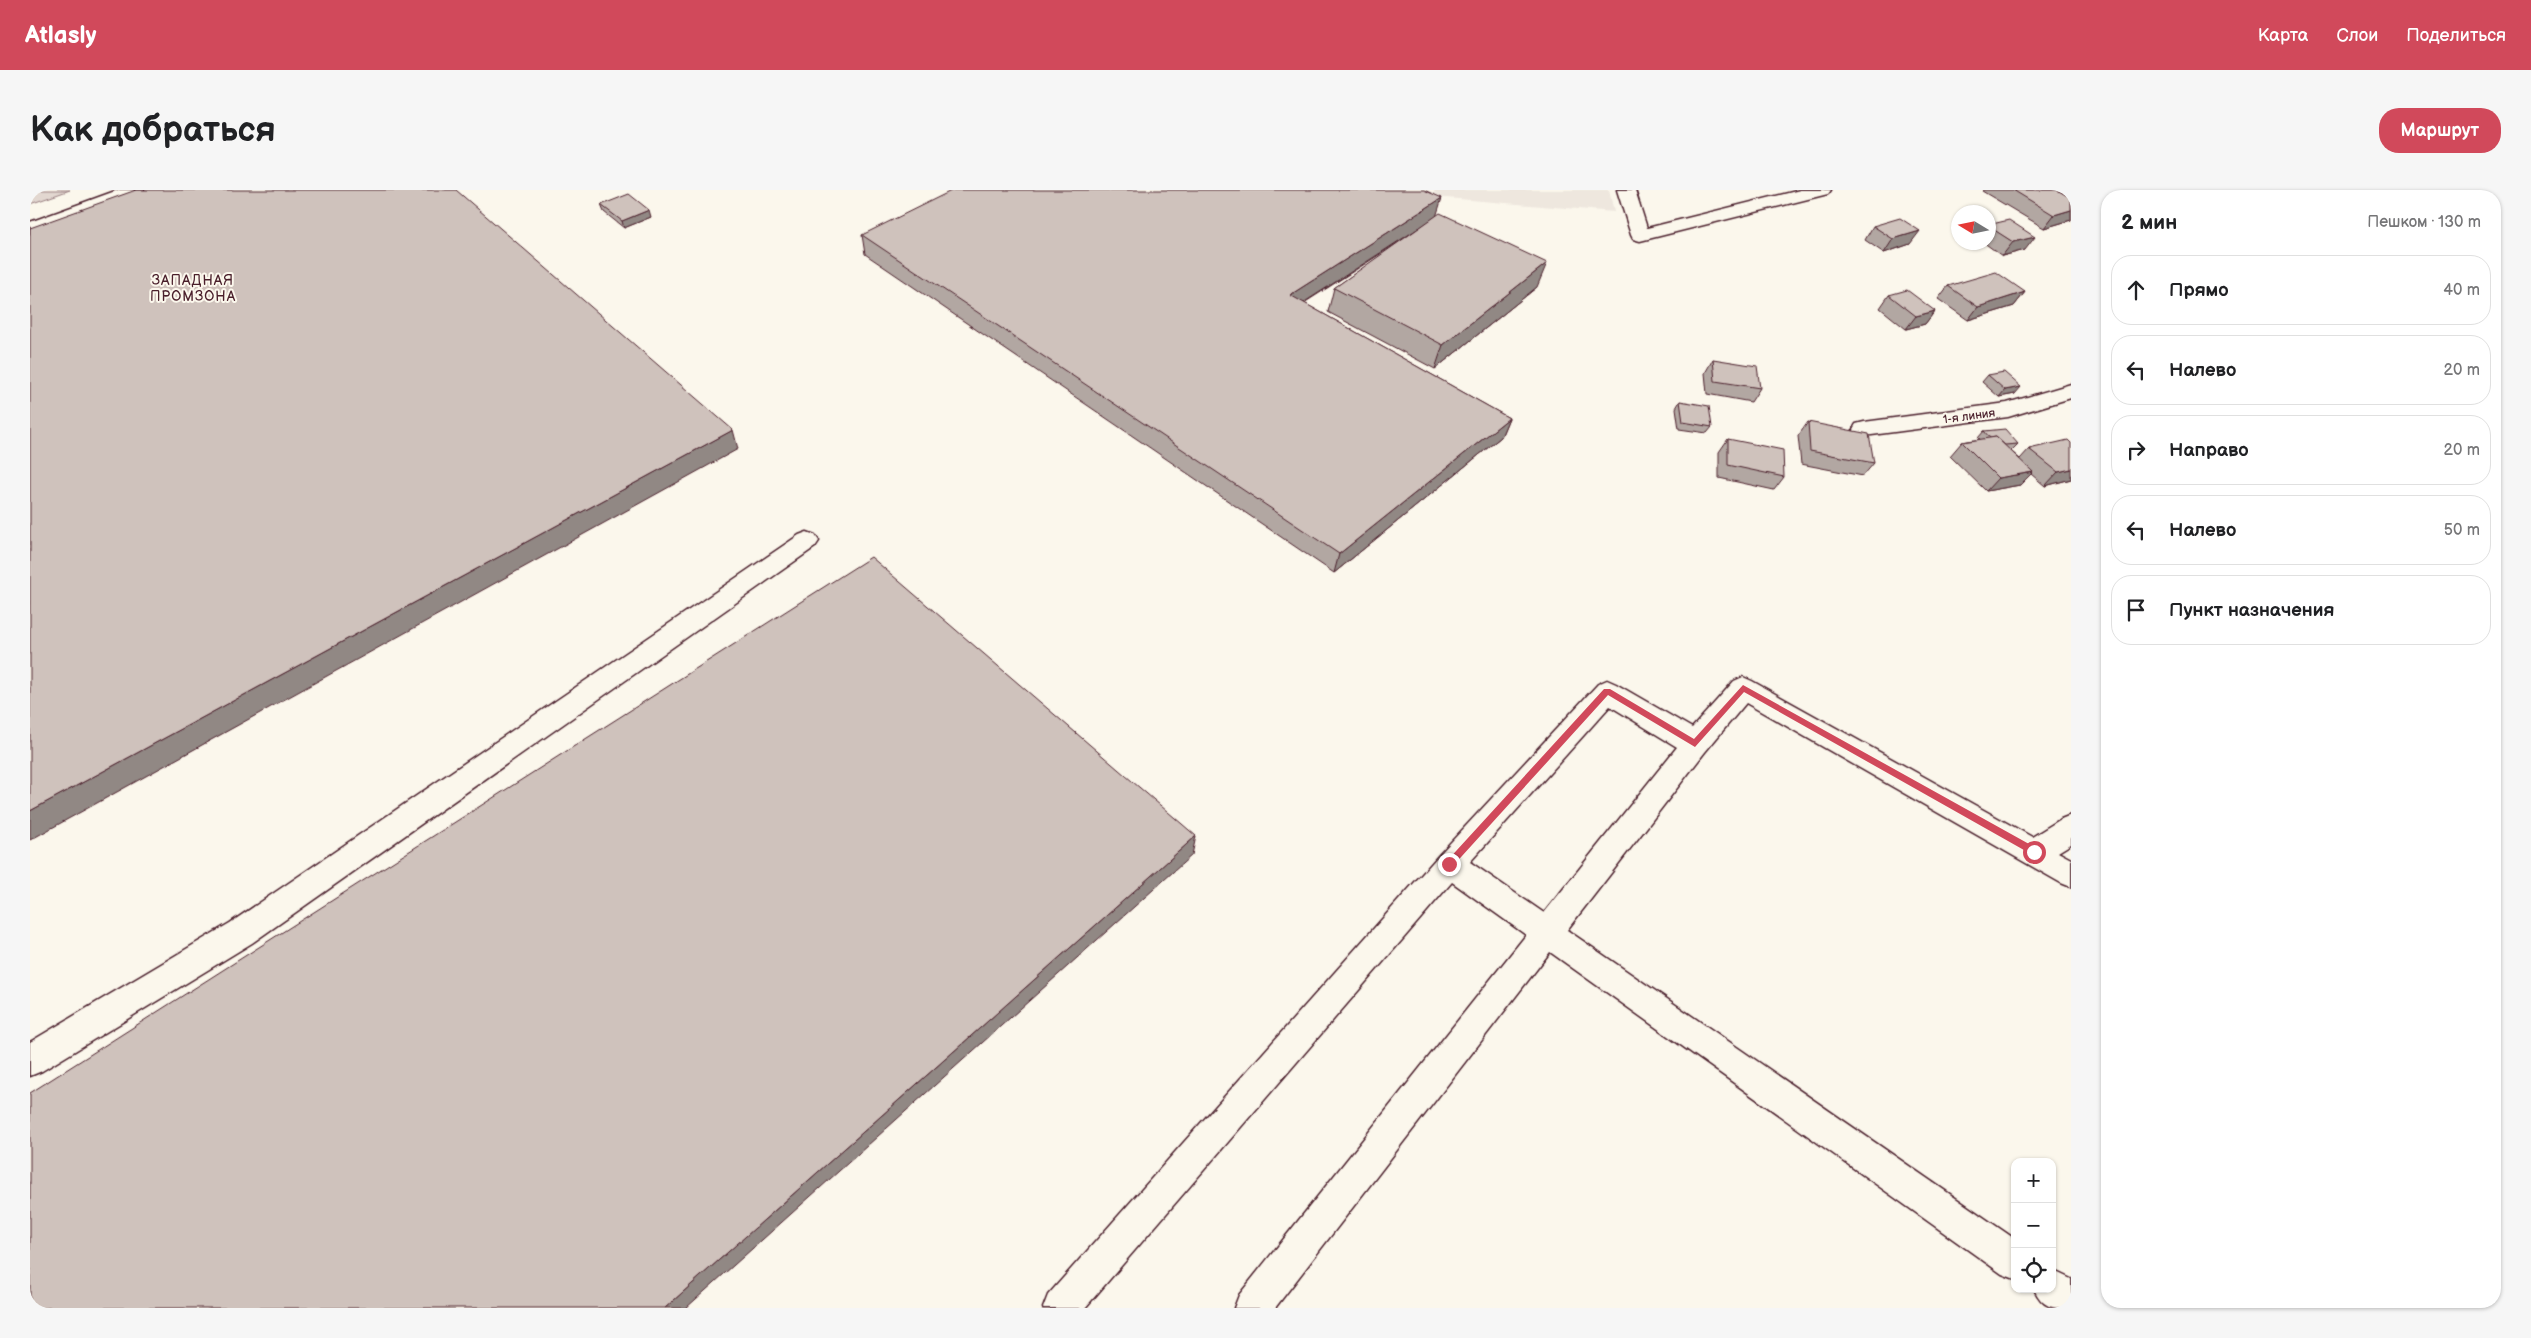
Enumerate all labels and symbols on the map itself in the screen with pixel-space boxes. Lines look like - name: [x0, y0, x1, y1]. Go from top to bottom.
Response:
- north arrow: [1951, 205, 1996, 250]
- district label: ЗАПАДНАЯ ПРОМЗОНА: [150, 272, 236, 305]
- street label: 1-я линия: [1942, 405, 1996, 428]
- route start: [2023, 841, 2046, 864]
- route end: [1438, 853, 1461, 876]

